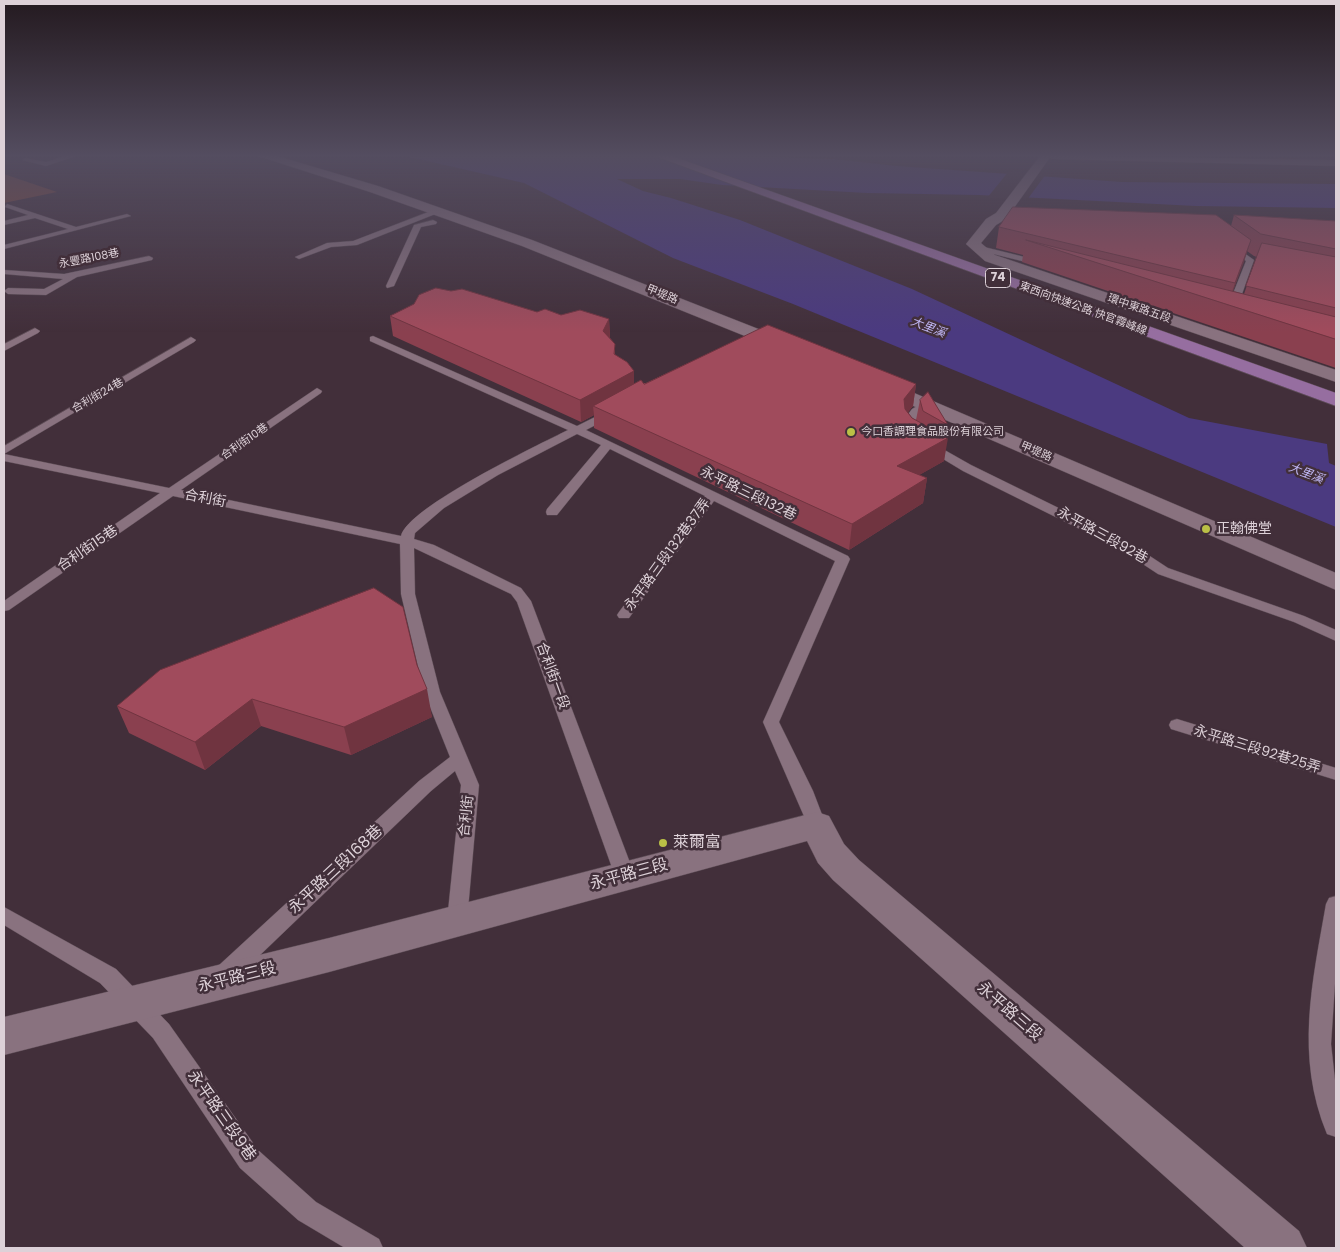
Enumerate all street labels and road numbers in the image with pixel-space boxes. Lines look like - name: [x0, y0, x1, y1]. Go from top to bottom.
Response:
- street label: 永豐路108巷: [58, 247, 120, 271]
- road number: 74: [986, 268, 1010, 288]
- street label: 東西向快速公路 快官霧峰線: [1017, 280, 1149, 338]
- street label: 甲堤路: [644, 283, 680, 307]
- street label: 環中東路五段: [1106, 292, 1172, 326]
- street label: 合利街24巷: [70, 376, 126, 416]
- street label: 合利街10巷: [219, 421, 271, 463]
- street label: 甲堤路: [1018, 439, 1054, 465]
- street label: 永平路三段132巷: [697, 463, 799, 525]
- street label: 合利街: [183, 487, 227, 511]
- street label: 永平路三段132巷37弄: [622, 496, 714, 614]
- street label: 永平路三段92巷: [1054, 504, 1150, 568]
- street label: 合利街15巷: [55, 523, 121, 575]
- street label: 合利街一段: [532, 640, 572, 712]
- street label: 永平路三段92巷25弄: [1192, 723, 1322, 777]
- street label: 合利街: [456, 794, 478, 838]
- street label: 永平路三段168巷: [285, 822, 387, 918]
- street label: 永平路三段: [588, 855, 670, 895]
- street label: 永平路三段: [196, 959, 278, 997]
- street label: 永平路三段: [973, 979, 1045, 1045]
- street label: 永平路三段9巷: [183, 1067, 259, 1165]

